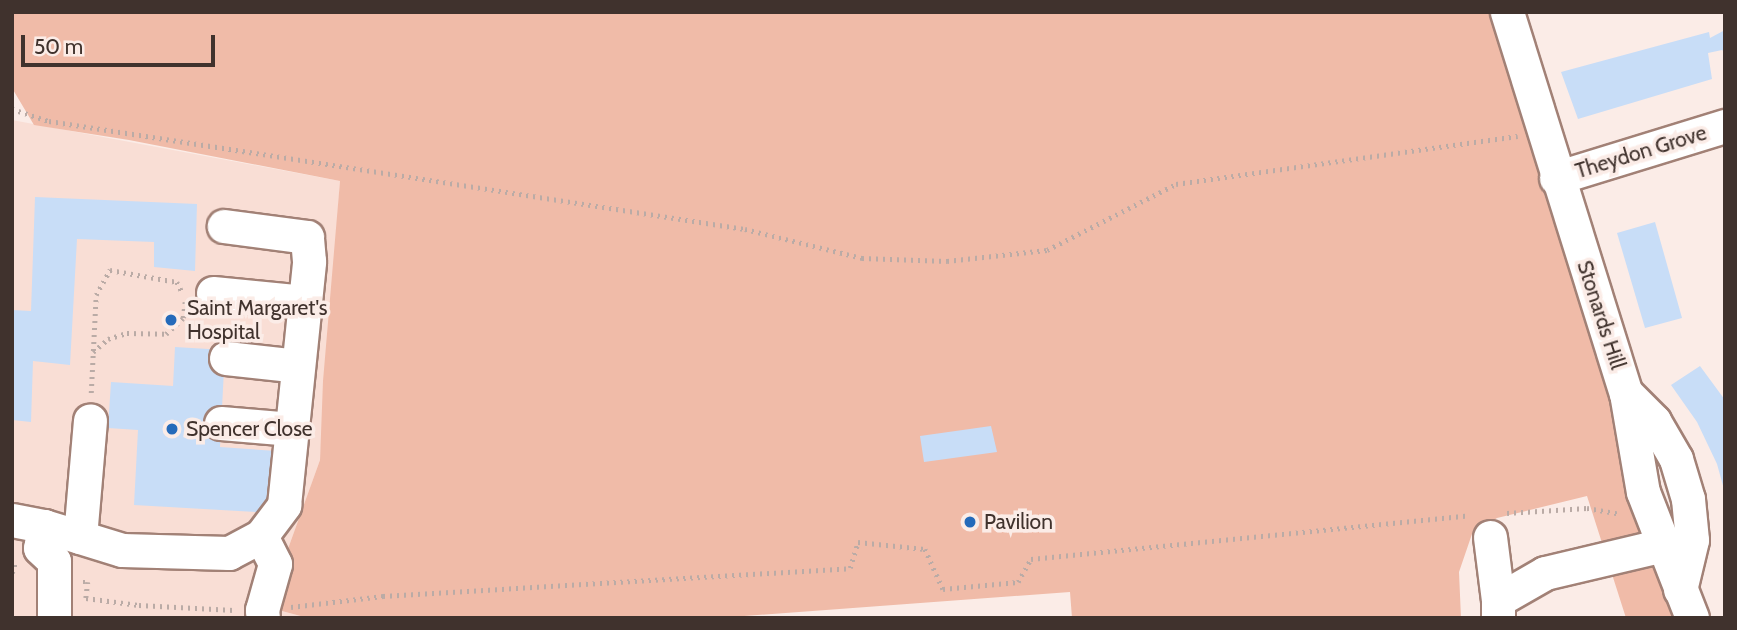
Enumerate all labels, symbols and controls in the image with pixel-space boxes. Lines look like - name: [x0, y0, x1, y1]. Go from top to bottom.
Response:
- scale bar: [24, 21, 219, 65]
- text: 50 m: [34, 34, 83, 59]
- street label: Theydon Grove: [1572, 120, 1710, 184]
- street label: Stonards Hill: [1572, 257, 1630, 373]
- place label: Saint Margaret's Hospital: [187, 295, 327, 345]
- marker: Saint Margaret's Hospital: [161, 310, 181, 330]
- place label: Spencer Close: [186, 416, 313, 442]
- marker: Spencer Close: [164, 421, 180, 437]
- place label: Pavilion: [984, 509, 1053, 535]
- marker: Pavilion: [962, 514, 978, 530]

